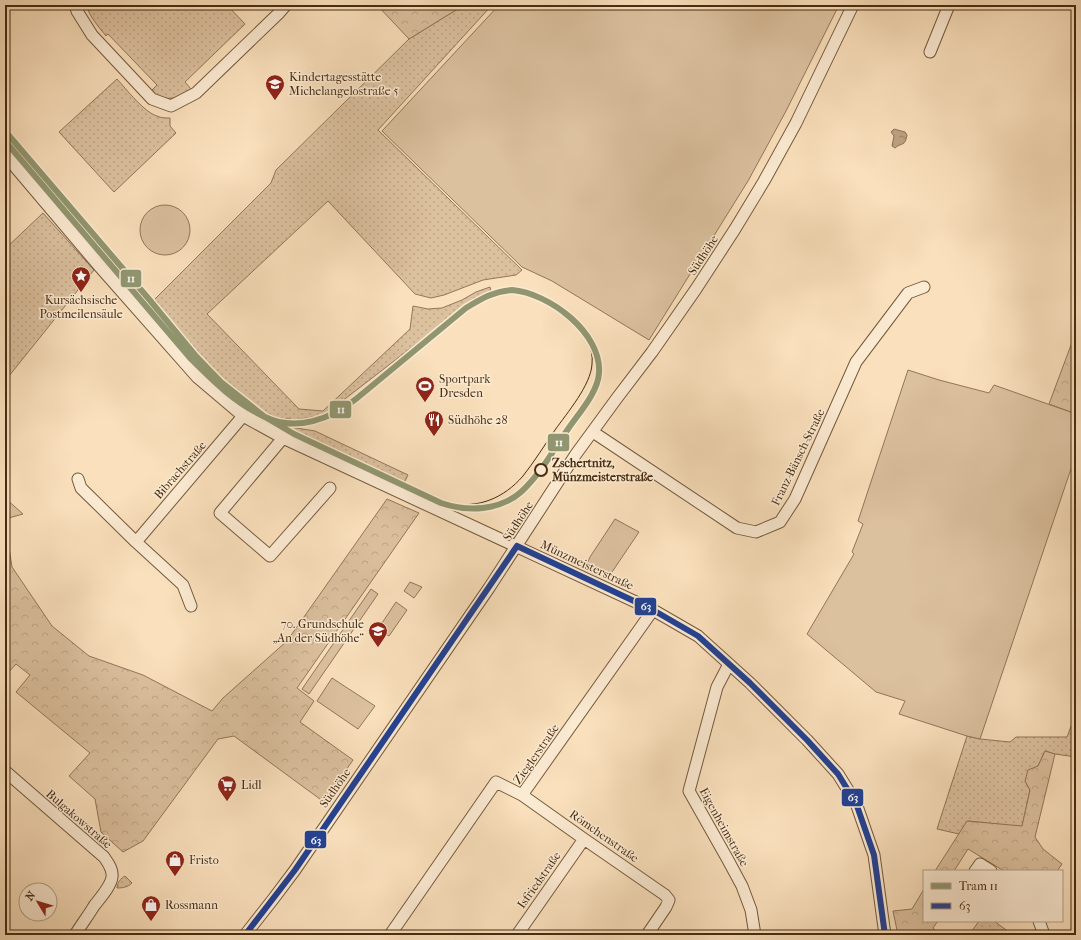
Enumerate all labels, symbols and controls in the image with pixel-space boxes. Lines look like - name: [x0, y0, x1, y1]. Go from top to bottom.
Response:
- place label: Kindertagesstätte Michelangelostraße 5: [289, 70, 398, 98]
- school or university icon: Kindertagesstätte Michelangelostraße 5: [264, 73, 286, 101]
- street label: Südhöhe: [685, 232, 721, 278]
- place icon: Kursächsische Postmeilensäule: [70, 265, 92, 293]
- line badge: 11: [120, 269, 142, 288]
- text: 11: [127, 272, 135, 285]
- place label: Kursächsische Postmeilensäule: [39, 293, 123, 321]
- place label: Sportpark Dresden: [439, 372, 491, 400]
- sports icon: Sportpark Dresden: [414, 375, 436, 403]
- line badge: 11: [329, 400, 352, 419]
- text: 11: [337, 403, 345, 416]
- street label: Franz-Bänsch-Straße: [768, 406, 828, 508]
- restaurant icon: Südhöhe 28: [423, 409, 445, 437]
- place label: Südhöhe 28: [448, 413, 507, 427]
- line badge: 11: [547, 433, 570, 452]
- text: 11: [555, 436, 563, 449]
- street label: Bibrachstraße: [151, 438, 209, 502]
- place label: Zschertnitz, Münzmeisterstraße: [551, 456, 653, 484]
- marker: Zschertnitz, Münzmeisterstraße: [534, 463, 548, 477]
- street label: Südhöhe: [500, 498, 536, 544]
- street label: Münzmeisterstraße: [538, 537, 636, 593]
- line badge: 63: [634, 597, 657, 616]
- text: 63: [641, 600, 652, 613]
- place label: 70. Grundschule „An der Südhöhe“: [273, 617, 364, 645]
- school or university icon: 70. Grundschule „An der Südhöhe“: [367, 620, 389, 648]
- street label: Zieglerstraße: [510, 721, 562, 787]
- street label: Südhöhe: [316, 766, 354, 810]
- supermarket icon: Lidl: [216, 774, 238, 802]
- place label: Lidl: [241, 778, 262, 792]
- street label: Eigenheimstraße: [697, 785, 752, 869]
- street label: Bulgakowstraße: [43, 787, 115, 851]
- line badge: 63: [841, 788, 864, 807]
- text: 63: [848, 791, 859, 804]
- street label: Römchenstraße: [567, 807, 641, 865]
- line badge: 63: [304, 830, 327, 849]
- text: 63: [311, 834, 322, 847]
- shop icon: Fristo: [164, 849, 186, 877]
- street label: Isfriedstraße: [514, 849, 564, 911]
- place label: Fristo: [189, 853, 219, 867]
- legend: [923, 870, 1063, 922]
- text: Tram 11: [959, 879, 998, 893]
- north arrow: [18, 882, 58, 922]
- text: N: [23, 888, 39, 903]
- shop icon: Rossmann: [140, 894, 162, 922]
- place label: Rossmann: [165, 898, 218, 912]
- text: 63: [959, 899, 970, 913]

